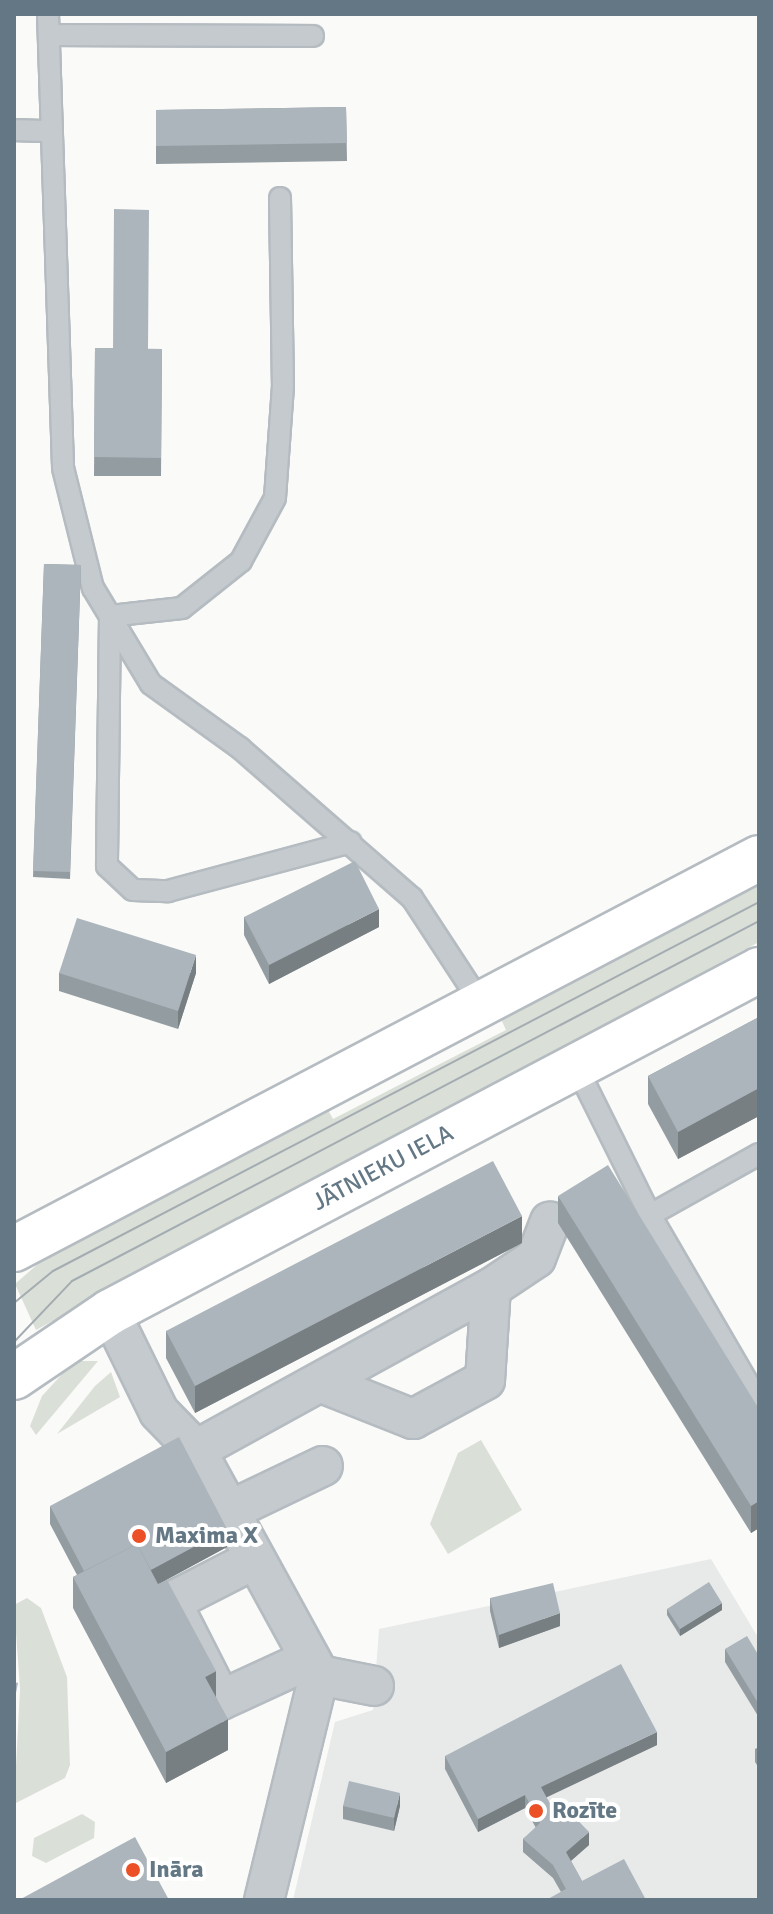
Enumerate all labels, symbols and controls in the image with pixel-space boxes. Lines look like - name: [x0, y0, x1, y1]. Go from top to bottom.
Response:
- street label: JĀTNIEKU IELA: [308, 1119, 458, 1217]
- place label: Maxima X: [155, 1522, 258, 1550]
- marker: Maxima X: [130, 1527, 148, 1545]
- place label: Rozīte: [552, 1797, 617, 1825]
- marker: Rozīte: [527, 1802, 545, 1820]
- place label: Ināra: [149, 1856, 204, 1884]
- marker: Ināra: [124, 1861, 142, 1879]

